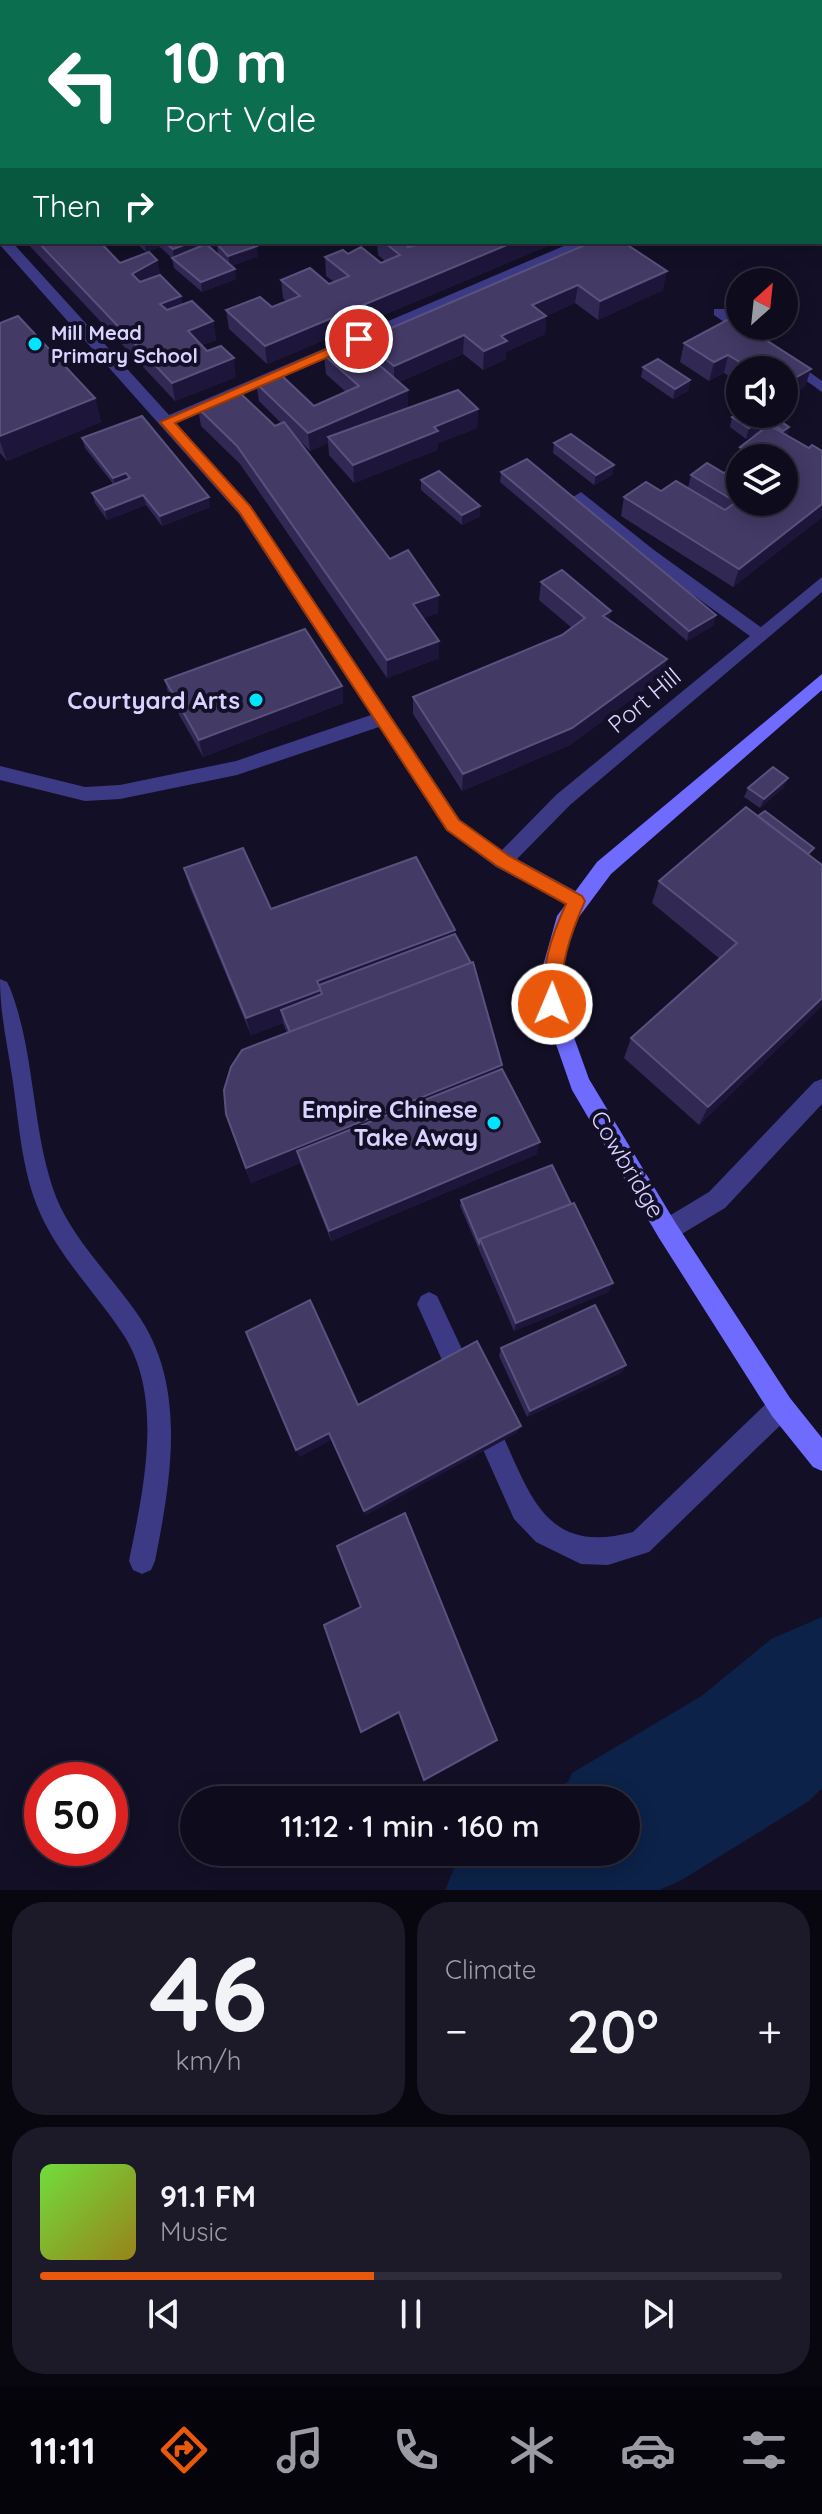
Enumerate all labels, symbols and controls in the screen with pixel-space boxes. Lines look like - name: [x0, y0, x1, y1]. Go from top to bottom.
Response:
- text: 10 m: [164, 27, 287, 97]
- icon: left: [32, 32, 136, 136]
- text: Port Vale: [164, 96, 316, 141]
- icon: right: [117, 184, 161, 228]
- text: Then: [32, 187, 101, 225]
- north arrow: [726, 268, 798, 340]
- map controls: [726, 268, 798, 516]
- pin: [325, 305, 393, 373]
- icon: arrive: [337, 317, 381, 361]
- place label: Mill Mead Primary School: [51, 320, 198, 368]
- marker: Mill Mead Primary School: [26, 335, 44, 353]
- button: sound: [726, 356, 798, 428]
- button: layers: [726, 444, 798, 516]
- street label: Port Hill: [601, 661, 687, 739]
- place label: Courtyard Arts: [67, 685, 240, 715]
- marker: Courtyard Arts: [247, 691, 265, 709]
- position arrow: [510, 962, 594, 1046]
- place label: Empire Chinese Take Away: [302, 1094, 478, 1152]
- street label: Cowbridge: [584, 1105, 672, 1223]
- marker: Empire Chinese Take Away: [485, 1114, 503, 1132]
- speed limit sign: 50: [24, 1762, 128, 1866]
- text: 11:12 · 1 min · 160 m: [281, 1807, 539, 1845]
- text: 46: [149, 1927, 268, 2057]
- text: Climate: [445, 1953, 536, 1986]
- text: 20°: [566, 1993, 659, 2068]
- text: −: [445, 2003, 468, 2058]
- text: +: [757, 2003, 782, 2058]
- text: km/h: [176, 2044, 241, 2077]
- text: 91.1 FM: [160, 2177, 256, 2215]
- text: Music: [160, 2215, 228, 2248]
- icon: previous: [142, 2292, 186, 2336]
- icon: pause: [389, 2292, 433, 2336]
- icon: next: [636, 2292, 680, 2336]
- icon: directions: [156, 2422, 212, 2478]
- icon: music: [272, 2422, 328, 2478]
- icon: phone: [388, 2422, 444, 2478]
- icon: climate: [504, 2422, 560, 2478]
- icon: car: [620, 2422, 676, 2478]
- icon: filters: [736, 2422, 792, 2478]
- text: 11:11: [30, 2428, 96, 2473]

